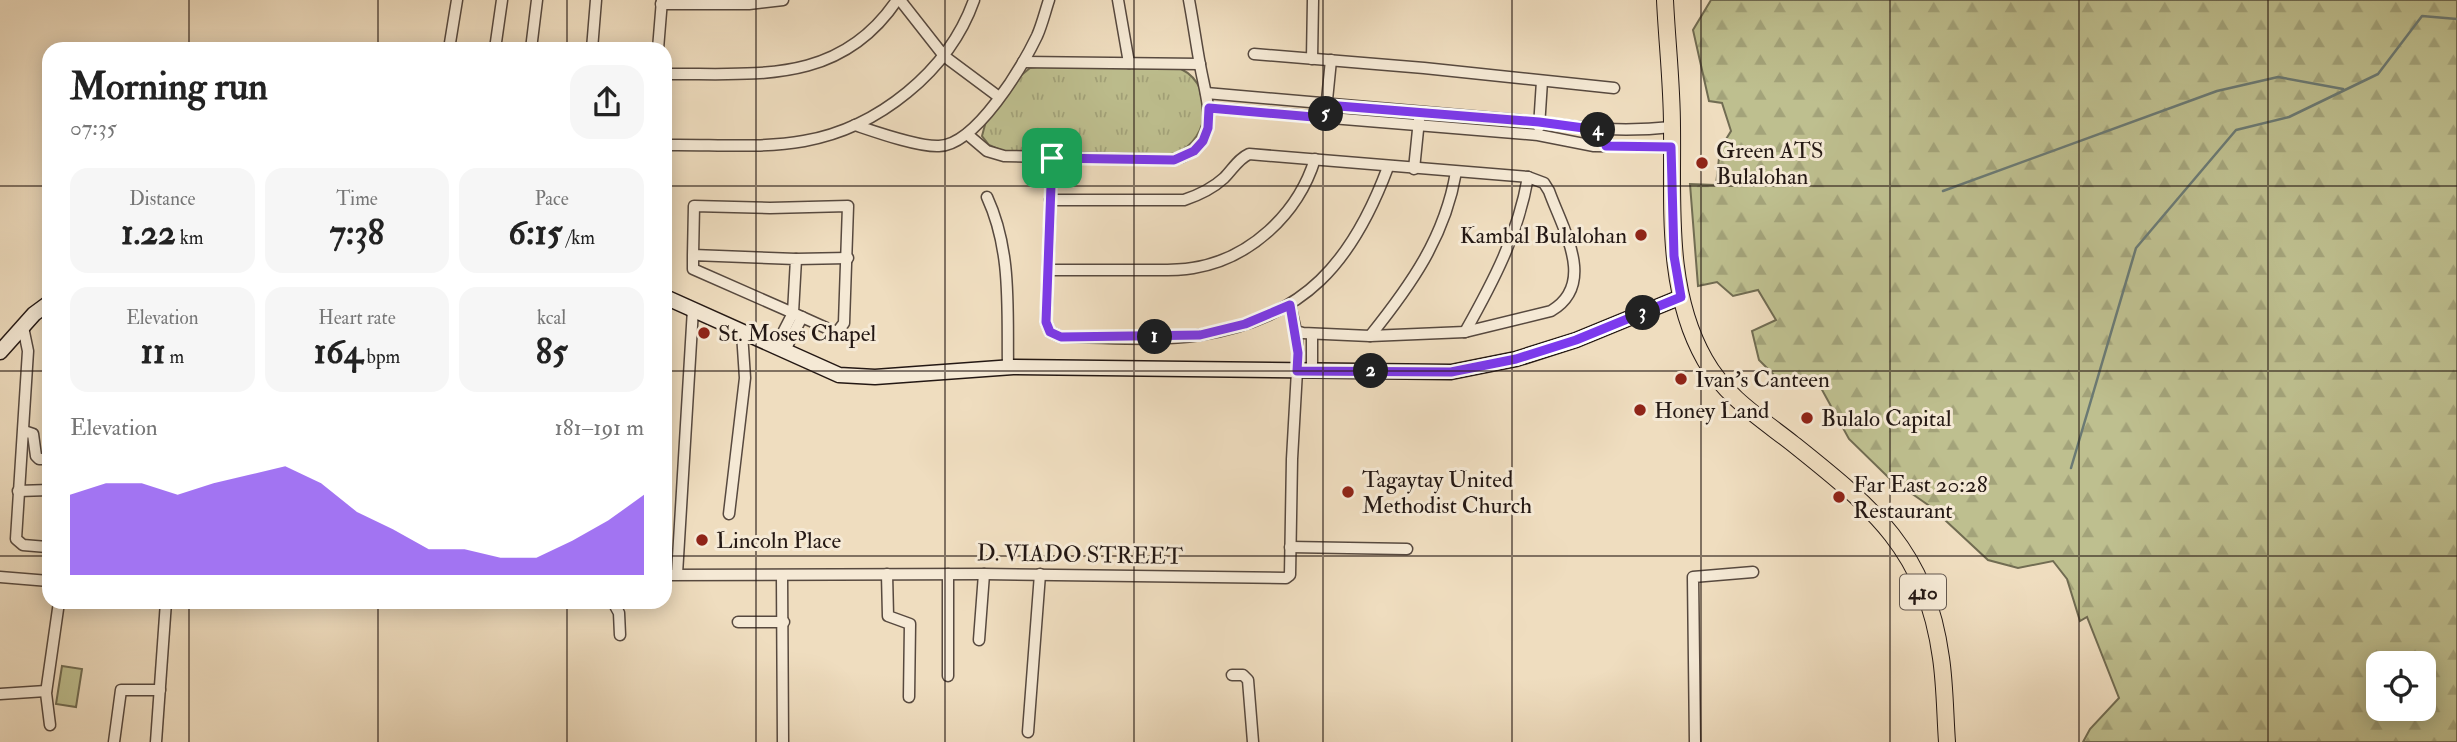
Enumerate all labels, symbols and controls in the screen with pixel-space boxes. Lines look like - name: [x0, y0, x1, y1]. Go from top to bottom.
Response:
- text: Morning run: [70, 63, 268, 111]
- button: share: [570, 65, 644, 139]
- pin: 5: [1308, 96, 1344, 132]
- text: 5: [1321, 101, 1330, 125]
- text: 07:35: [70, 113, 117, 142]
- pin: 4: [1580, 113, 1616, 148]
- text: 4: [1592, 117, 1603, 141]
- pin: [1022, 128, 1082, 188]
- place label: Green ATS Bulalohan: [1716, 136, 1824, 191]
- icon: arrive: [1033, 139, 1071, 177]
- marker: Green ATS Bulalohan: [1694, 155, 1710, 171]
- text: Distance: [129, 187, 196, 211]
- text: Time: [336, 187, 378, 211]
- text: Pace: [535, 187, 569, 211]
- text: 1.22: [121, 211, 176, 255]
- text: 7:38: [330, 211, 384, 255]
- text: 6:15: [508, 211, 562, 255]
- place label: Kambal Bulalohan: [1460, 221, 1627, 250]
- text: km: [176, 226, 204, 250]
- text: /km: [562, 226, 595, 250]
- marker: Kambal Bulalohan: [1633, 227, 1649, 243]
- pin: 3: [1626, 296, 1660, 330]
- text: 3: [1639, 300, 1646, 324]
- text: Elevation: [126, 306, 199, 330]
- text: Heart rate: [318, 306, 396, 330]
- text: kcal: [537, 306, 566, 330]
- place label: St. Moses Chapel: [718, 319, 876, 349]
- pin: 1: [1138, 320, 1172, 354]
- text: 1: [1151, 324, 1158, 348]
- marker: St. Moses Chapel: [696, 325, 712, 341]
- text: 11: [140, 330, 165, 374]
- text: 164: [314, 330, 363, 374]
- text: 85: [536, 330, 568, 374]
- text: m: [165, 345, 184, 369]
- text: bpm: [363, 345, 400, 369]
- pin: 2: [1354, 354, 1388, 388]
- text: 2: [1366, 358, 1375, 382]
- place label: Ivan's Canteen: [1695, 365, 1830, 394]
- marker: Ivan's Canteen: [1673, 371, 1689, 387]
- place label: Honey Land: [1654, 396, 1769, 425]
- marker: Honey Land: [1632, 402, 1648, 418]
- place label: Bulalo Capital: [1821, 404, 1952, 434]
- marker: Bulalo Capital: [1799, 410, 1815, 426]
- text: Elevation: [70, 413, 158, 442]
- text: 181–191 m: [554, 413, 644, 442]
- place label: Tagaytay United Methodist Church: [1362, 465, 1532, 520]
- place label: Far East 20:28 Restaurant: [1853, 470, 1988, 525]
- marker: Tagaytay United Methodist Church: [1340, 484, 1356, 500]
- marker: Far East 20:28 Restaurant: [1831, 489, 1847, 505]
- place label: Lincoln Place: [716, 526, 841, 555]
- marker: Lincoln Place: [694, 532, 710, 548]
- street label: D. VIADO STREET: [977, 538, 1183, 571]
- road number: 410: [1900, 574, 1946, 610]
- map controls: [2366, 651, 2436, 721]
- button: locate: [2366, 651, 2436, 721]

